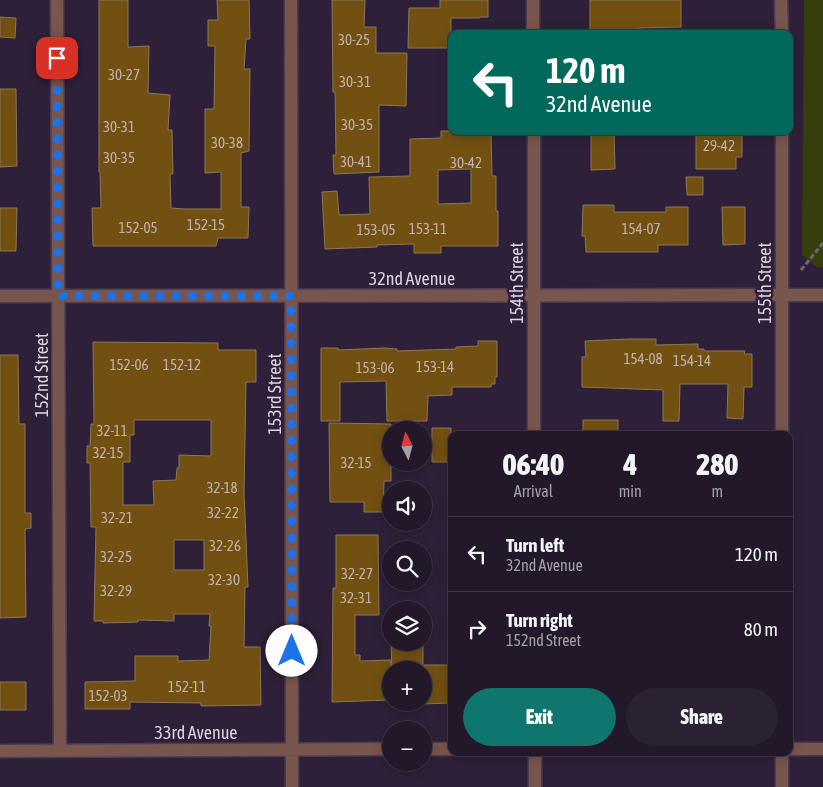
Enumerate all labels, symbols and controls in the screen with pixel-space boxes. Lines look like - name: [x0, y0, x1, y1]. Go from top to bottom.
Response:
- house number: 30-25: [338, 31, 370, 48]
- pin: [36, 37, 78, 79]
- icon: arrive: [43, 44, 71, 72]
- icon: left: [463, 50, 528, 115]
- text: 120 m: [546, 50, 625, 90]
- house number: 30-27: [108, 66, 140, 83]
- house number: 30-31: [339, 73, 371, 90]
- text: 32nd Avenue: [546, 91, 652, 117]
- house number: 30-35: [341, 116, 373, 133]
- house number: 30-31: [103, 118, 135, 135]
- house number: 30-38: [211, 134, 243, 151]
- house number: 29-42: [703, 137, 735, 154]
- house number: 30-35: [103, 149, 135, 166]
- house number: 30-41: [340, 153, 372, 170]
- house number: 30-42: [450, 154, 482, 171]
- house number: 152-15: [187, 216, 225, 233]
- house number: 152-05: [118, 219, 158, 236]
- house number: 153-11: [409, 220, 447, 237]
- house number: 154-07: [621, 220, 661, 237]
- house number: 153-05: [356, 221, 396, 238]
- street label: 154th Street: [506, 242, 527, 324]
- street label: 155th Street: [754, 242, 775, 324]
- street label: 32nd Avenue: [369, 268, 455, 289]
- street label: 152nd Street: [31, 333, 52, 417]
- house number: 154-08: [623, 350, 663, 367]
- house number: 154-14: [673, 352, 711, 369]
- street label: 153rd Street: [264, 353, 285, 435]
- house number: 152-06: [109, 356, 149, 373]
- house number: 152-12: [163, 356, 201, 373]
- house number: 153-14: [416, 358, 454, 375]
- house number: 153-06: [355, 359, 395, 376]
- north arrow: [382, 421, 432, 471]
- map controls: [382, 421, 432, 771]
- house number: 32-11: [96, 422, 128, 439]
- house number: 32-15: [92, 444, 124, 461]
- text: 06:40: [502, 447, 564, 481]
- text: 4: [623, 447, 637, 481]
- text: 280: [696, 447, 738, 481]
- house number: 32-15: [340, 454, 372, 471]
- house number: 32-18: [206, 479, 238, 496]
- button: sound: [382, 481, 432, 531]
- text: Arrival: [514, 482, 553, 500]
- text: min: [619, 482, 642, 500]
- text: m: [712, 482, 723, 500]
- house number: 32-22: [207, 504, 239, 521]
- house number: 32-21: [101, 509, 133, 526]
- text: Turn left: [506, 534, 564, 556]
- house number: 32-26: [209, 537, 241, 554]
- icon: left: [463, 540, 491, 568]
- button: search: [382, 541, 432, 591]
- text: 120 m: [735, 543, 778, 565]
- house number: 32-25: [100, 548, 132, 565]
- text: 32nd Avenue: [506, 556, 583, 574]
- house number: 32-27: [341, 565, 373, 582]
- house number: 32-30: [208, 571, 240, 588]
- house number: 32-29: [100, 582, 132, 599]
- house number: 32-31: [340, 589, 372, 606]
- button: layers: [382, 601, 432, 651]
- text: Turn right: [506, 609, 573, 631]
- icon: right: [463, 615, 491, 643]
- text: 80 m: [744, 618, 778, 640]
- position arrow: [265, 624, 317, 676]
- text: 152nd Street: [506, 631, 581, 649]
- button: +: [382, 661, 432, 711]
- house number: 152-11: [168, 678, 206, 695]
- house number: 152-03: [88, 687, 128, 704]
- button: Exit: [463, 688, 616, 746]
- button: Share: [626, 688, 778, 746]
- button: −: [382, 721, 432, 771]
- street label: 33rd Avenue: [154, 722, 238, 743]

